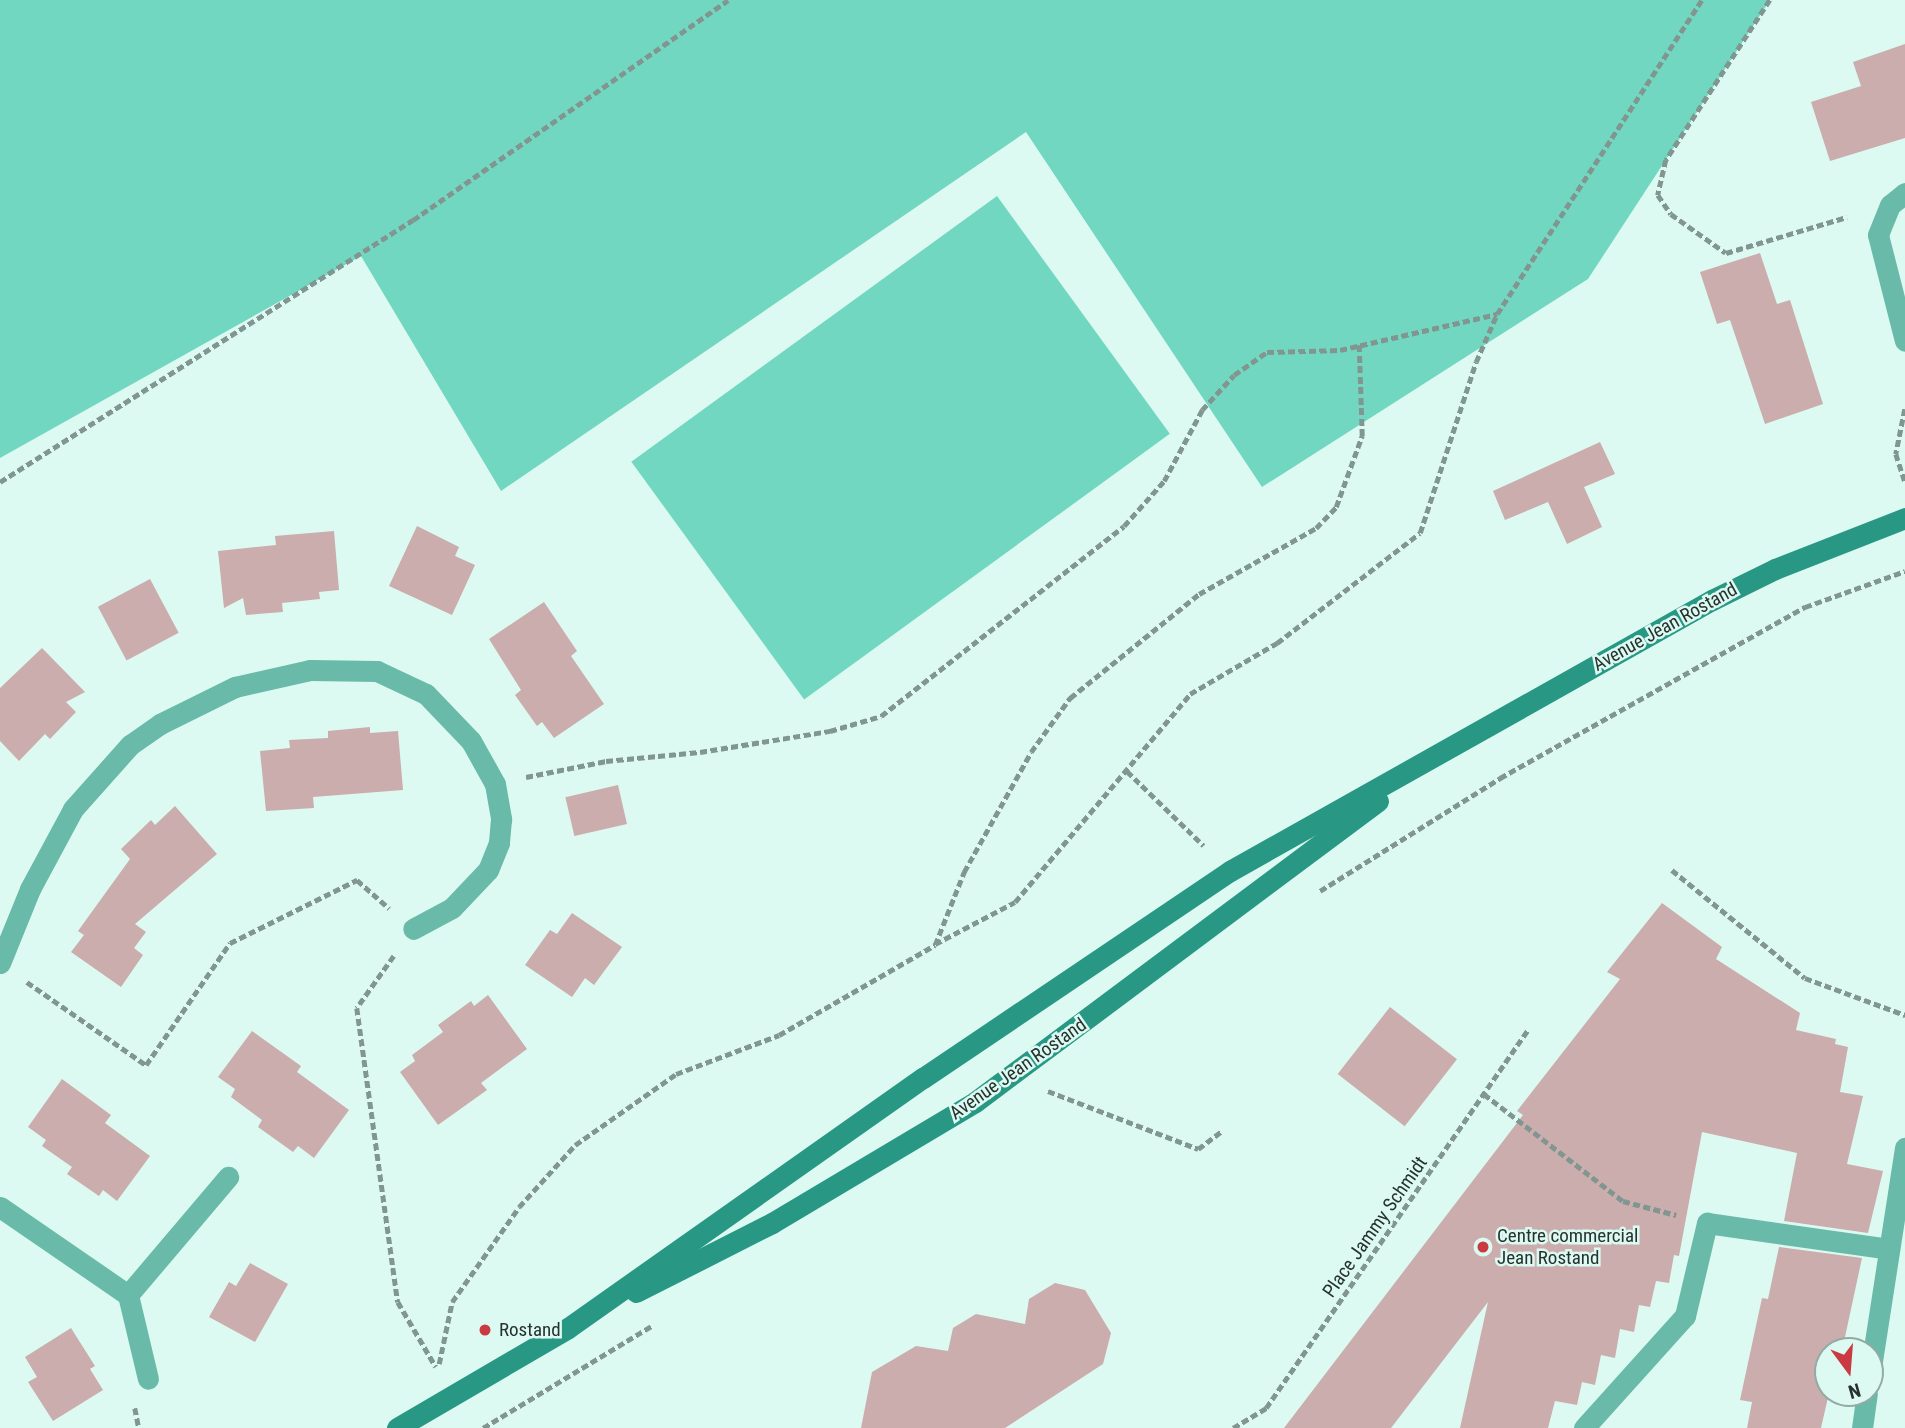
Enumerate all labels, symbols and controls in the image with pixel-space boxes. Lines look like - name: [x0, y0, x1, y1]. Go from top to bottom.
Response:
- street label: Avenue Jean Rostand: [1589, 578, 1741, 676]
- street label: Avenue Jean Rostand: [945, 1013, 1091, 1125]
- street label: Place Jammy Schmidt: [1318, 1152, 1432, 1302]
- place label: Centre commercial Jean Rostand: [1497, 1225, 1638, 1269]
- marker: Centre commercial Jean Rostand: [1475, 1239, 1491, 1255]
- place label: Rostand: [499, 1319, 561, 1341]
- marker: Rostand: [477, 1322, 493, 1338]
- north arrow: [1814, 1337, 1884, 1407]
- text: N: [1846, 1378, 1863, 1403]

